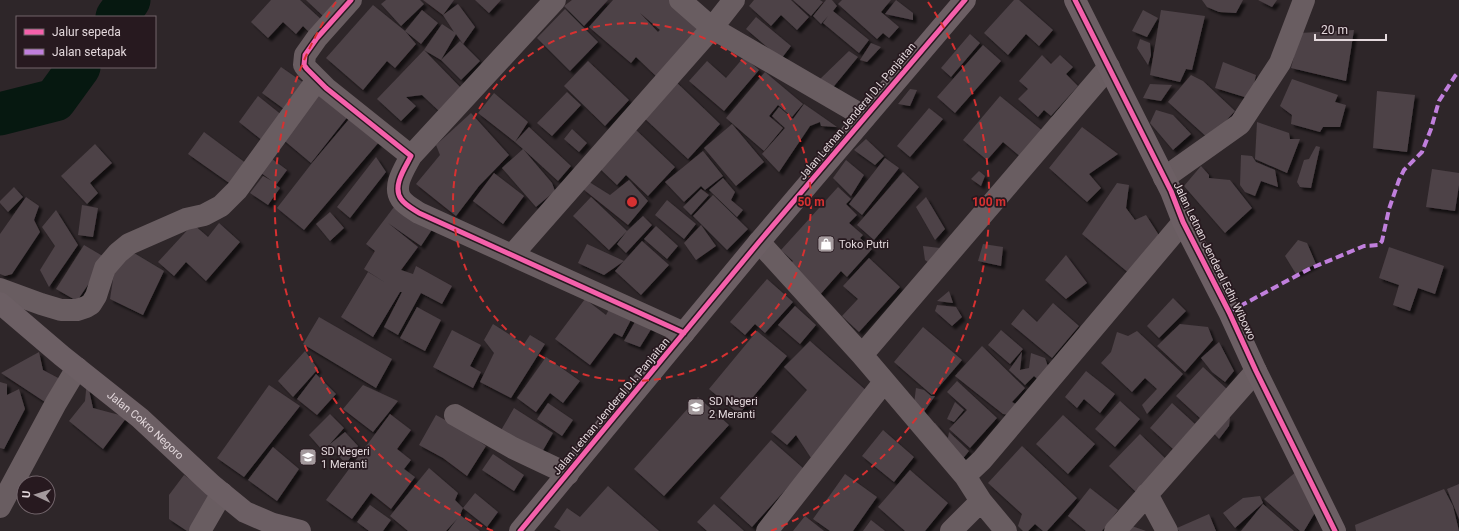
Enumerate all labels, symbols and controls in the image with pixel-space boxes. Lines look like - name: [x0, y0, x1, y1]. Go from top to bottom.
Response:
- legend: [16, 16, 156, 68]
- scale bar: [1315, 16, 1386, 42]
- text: 20 m: [1321, 23, 1348, 37]
- text: Jalur sepeda: [52, 25, 121, 39]
- street label: Jalan Letnan Jenderal D.I. Panjaitan: [796, 40, 919, 182]
- text: Jalan setapak: [52, 45, 127, 59]
- street label: Jalan Letnan Jenderal Edhi Wibowo: [1171, 180, 1259, 342]
- centre of rings: [625, 195, 639, 209]
- text: 50 m: [797, 195, 825, 209]
- text: 100 m: [972, 195, 1006, 209]
- shop icon: Toko Putri: [816, 234, 836, 254]
- place label: Toko Putri: [839, 238, 889, 251]
- street label: Jalan Letnan Jenderal D.I. Panjaitan: [550, 335, 673, 477]
- street label: Jalan Cokro Negoro: [104, 389, 186, 462]
- place label: SD Negeri 2 Meranti: [709, 395, 758, 421]
- school or university icon: SD Negeri 2 Meranti: [686, 397, 706, 417]
- place label: SD Negeri 1 Meranti: [321, 445, 370, 471]
- school or university icon: SD Negeri 1 Meranti: [298, 447, 318, 467]
- north arrow: [16, 475, 56, 515]
- text: U: [20, 490, 33, 498]

